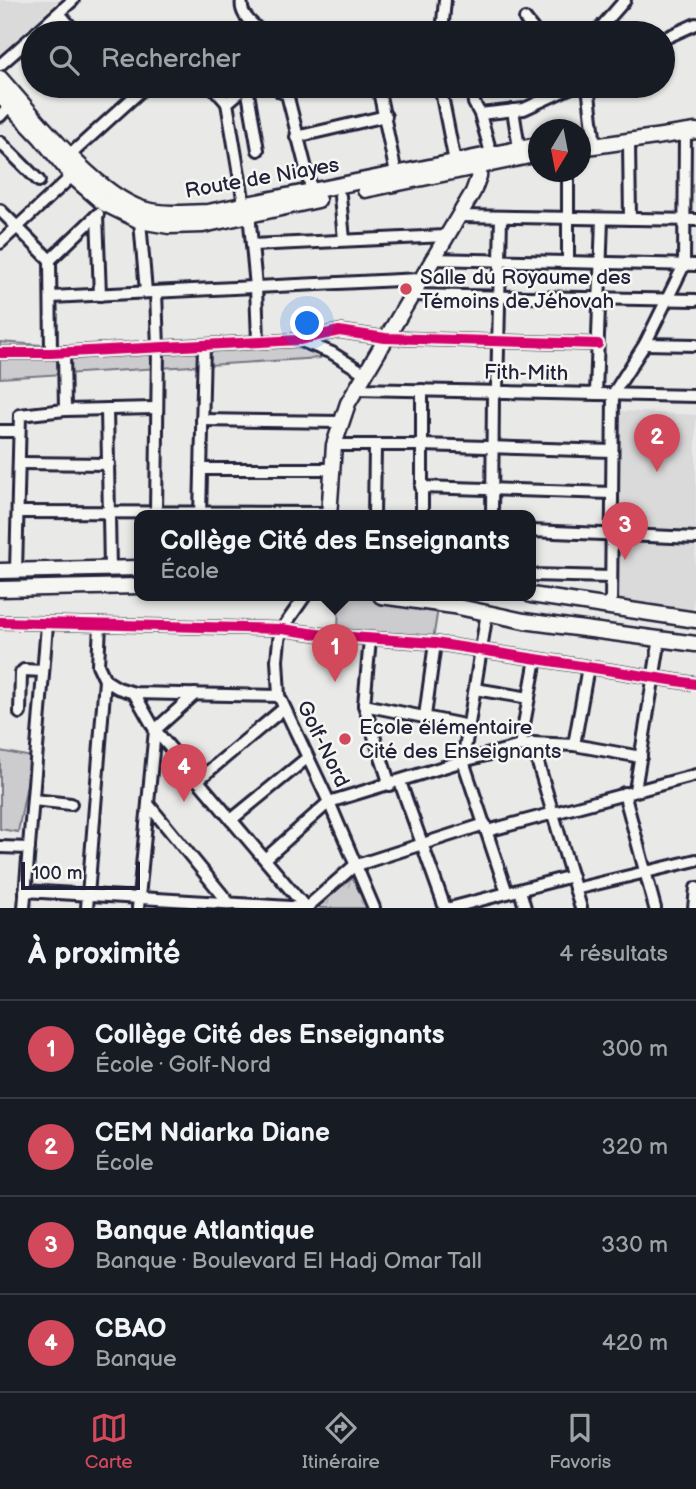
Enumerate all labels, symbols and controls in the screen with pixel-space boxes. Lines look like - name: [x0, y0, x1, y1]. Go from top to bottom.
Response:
- search box: [21, 21, 675, 98]
- icon: search: [45, 41, 83, 79]
- text: Rechercher: [101, 44, 240, 75]
- north arrow: [528, 119, 591, 182]
- street label: Route de Niayes: [183, 152, 341, 204]
- place label: Salle du Royaume des Témoins de Jéhovah: [420, 265, 631, 314]
- marker: Salle du Royaume des Témoins de Jéhovah: [398, 281, 414, 297]
- your location: [290, 306, 324, 340]
- street label: Fith-Mith: [484, 360, 568, 386]
- pin: 2: [634, 414, 680, 472]
- pin: 3: [602, 502, 648, 560]
- popup: [134, 510, 536, 601]
- text: Collège Cité des Enseignants: [160, 526, 510, 557]
- text: École: [160, 557, 219, 585]
- pin: 1: [312, 624, 358, 682]
- street label: Golf-Nord: [291, 697, 355, 791]
- place label: Ecole élémentaire Cité des Enseignants: [359, 715, 561, 764]
- marker: Ecole élémentaire Cité des Enseignants: [337, 731, 353, 747]
- pin: 4: [161, 744, 207, 802]
- scale bar: [21, 859, 140, 891]
- text: 100 m: [32, 862, 83, 885]
- text: À proximité: [28, 936, 180, 972]
- text: 4 résultats: [559, 940, 668, 968]
- text: Collège Cité des Enseignants: [95, 1020, 445, 1051]
- text: 1: [46, 1035, 56, 1063]
- text: 300 m: [602, 1035, 668, 1063]
- text: École · Golf-Nord: [95, 1051, 271, 1079]
- text: CEM Ndiarka Diane: [95, 1118, 330, 1149]
- text: 2: [44, 1133, 58, 1161]
- text: 320 m: [602, 1133, 668, 1161]
- text: École: [95, 1149, 154, 1177]
- text: Banque Atlantique: [95, 1216, 315, 1247]
- text: 3: [44, 1231, 58, 1259]
- text: 330 m: [601, 1231, 668, 1259]
- text: Banque · Boulevard El Hadj Omar Tall: [95, 1247, 482, 1275]
- text: CBAO: [95, 1314, 166, 1345]
- text: 4: [44, 1329, 58, 1357]
- text: 420 m: [602, 1329, 668, 1357]
- text: Banque: [95, 1345, 177, 1373]
- tab: Carte: [85, 1409, 133, 1474]
- tab: Itinéraire: [302, 1409, 380, 1474]
- tab: Favoris: [549, 1409, 611, 1474]

